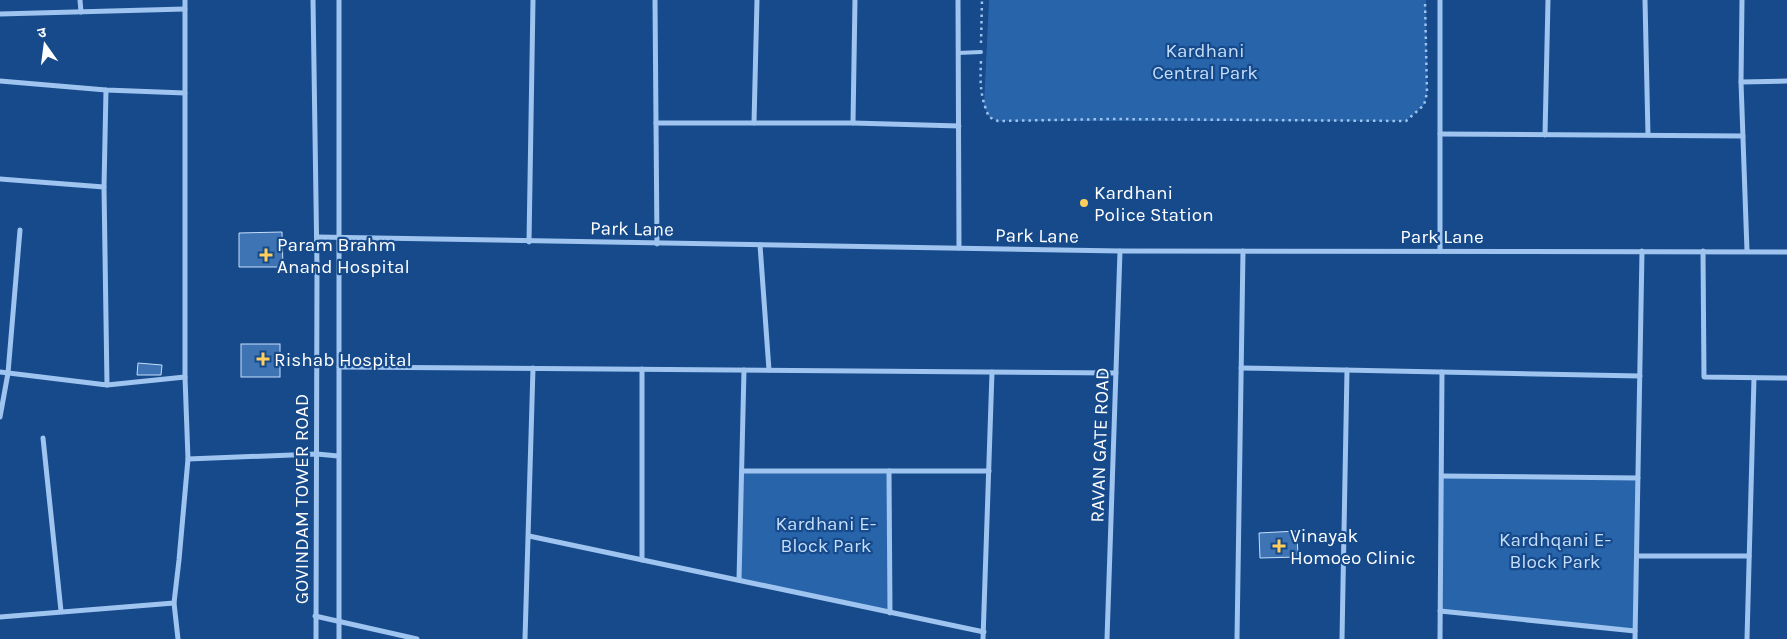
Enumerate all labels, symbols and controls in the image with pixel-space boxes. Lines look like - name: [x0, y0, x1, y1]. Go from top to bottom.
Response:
- north arrow: [20, 20, 70, 70]
- text: उ: [36, 23, 49, 42]
- park label: Kardhani Central Park: [1152, 40, 1258, 84]
- place label: Kardhani Police Station: [1094, 182, 1214, 226]
- marker: Kardhani Police Station: [1078, 197, 1090, 209]
- street label: Park Lane: [590, 217, 674, 241]
- street label: Park Lane: [995, 224, 1079, 248]
- street label: Park Lane: [1400, 226, 1484, 248]
- place label: Param Brahm Anand Hospital: [277, 234, 410, 278]
- marker: Param Brahm Anand Hospital: [259, 248, 273, 262]
- place label: Rishab Hospital: [274, 349, 412, 371]
- marker: Rishab Hospital: [256, 352, 270, 366]
- street label: RAVAN GATE ROAD: [1086, 367, 1114, 523]
- street label: GOVINDAM TOWER ROAD: [291, 394, 313, 604]
- park label: Kardhani E- Block Park: [776, 513, 877, 557]
- place label: Vinayak Homoeo Clinic: [1290, 525, 1415, 569]
- park label: Kardhqani E- Block Park: [1499, 529, 1611, 573]
- marker: Vinayak Homoeo Clinic: [1272, 539, 1286, 553]

